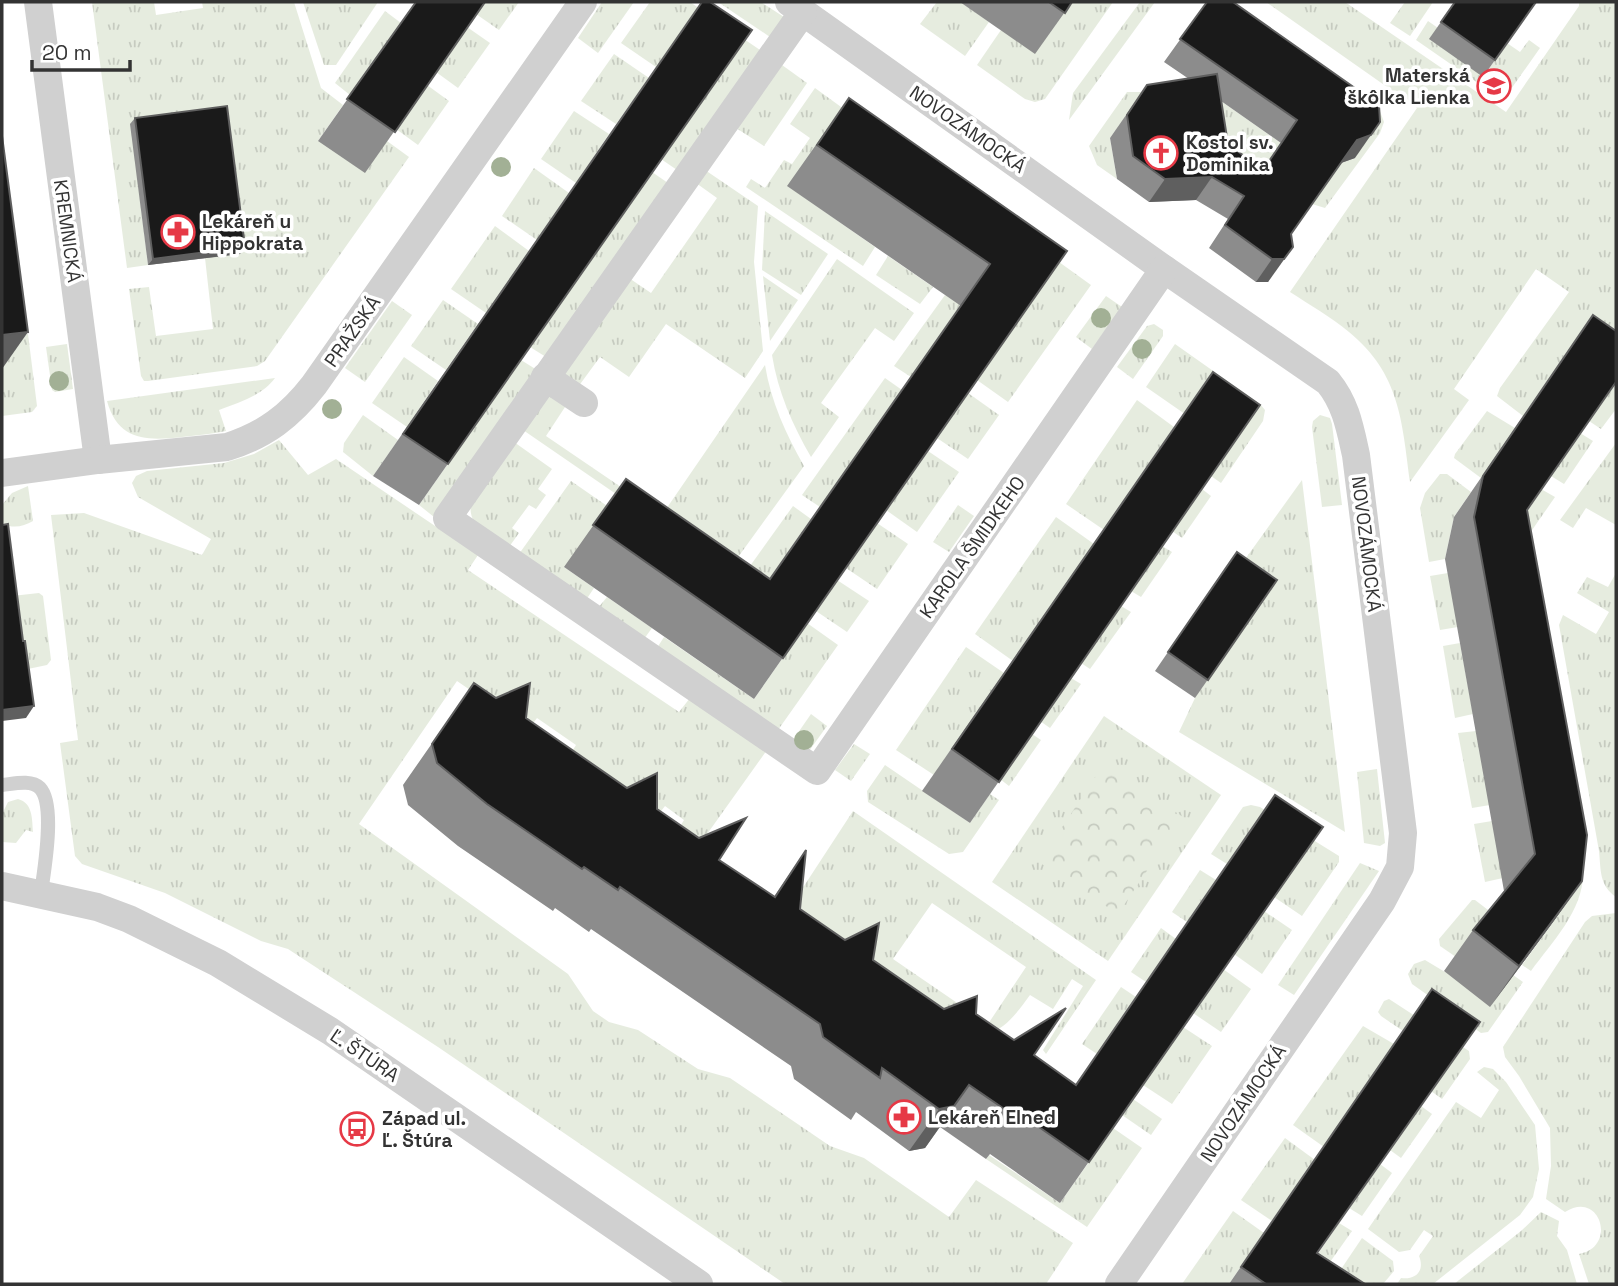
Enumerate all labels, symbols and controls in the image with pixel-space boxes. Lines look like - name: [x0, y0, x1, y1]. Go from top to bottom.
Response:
- scale bar: [32, 28, 130, 72]
- text: 20 m: [42, 39, 92, 66]
- place label: Materská škôlka Lienka: [1347, 63, 1470, 110]
- school or university icon: Materská škôlka Lienka: [1475, 67, 1513, 105]
- street label: NOVOZÁMOCKÁ: [905, 80, 1031, 179]
- place label: Kostol sv. Dominika: [1186, 130, 1274, 177]
- church icon: Kostol sv. Dominika: [1142, 134, 1180, 172]
- street label: KREMNICKÁ: [48, 178, 87, 284]
- place label: Lekáreň u Hippokrata: [202, 209, 303, 256]
- pharmacy icon: Lekáreň u Hippokrata: [159, 213, 197, 251]
- street label: PRAŽSKÁ: [319, 291, 386, 372]
- street label: KAROLA ŠMIDKEHO: [914, 471, 1031, 623]
- street label: NOVOZÁMOCKÁ: [1346, 475, 1387, 613]
- street label: Ľ. ŠTÚRA: [325, 1023, 404, 1088]
- street label: NOVOZÁMOCKÁ: [1195, 1040, 1292, 1167]
- pharmacy icon: Lekáreň Elned: [885, 1098, 923, 1136]
- place label: Lekáreň Elned: [928, 1105, 1056, 1130]
- place label: Západ ul. Ľ. Štúra: [382, 1106, 466, 1153]
- bus stop icon: Západ ul. Ľ. Štúra: [338, 1110, 376, 1148]

